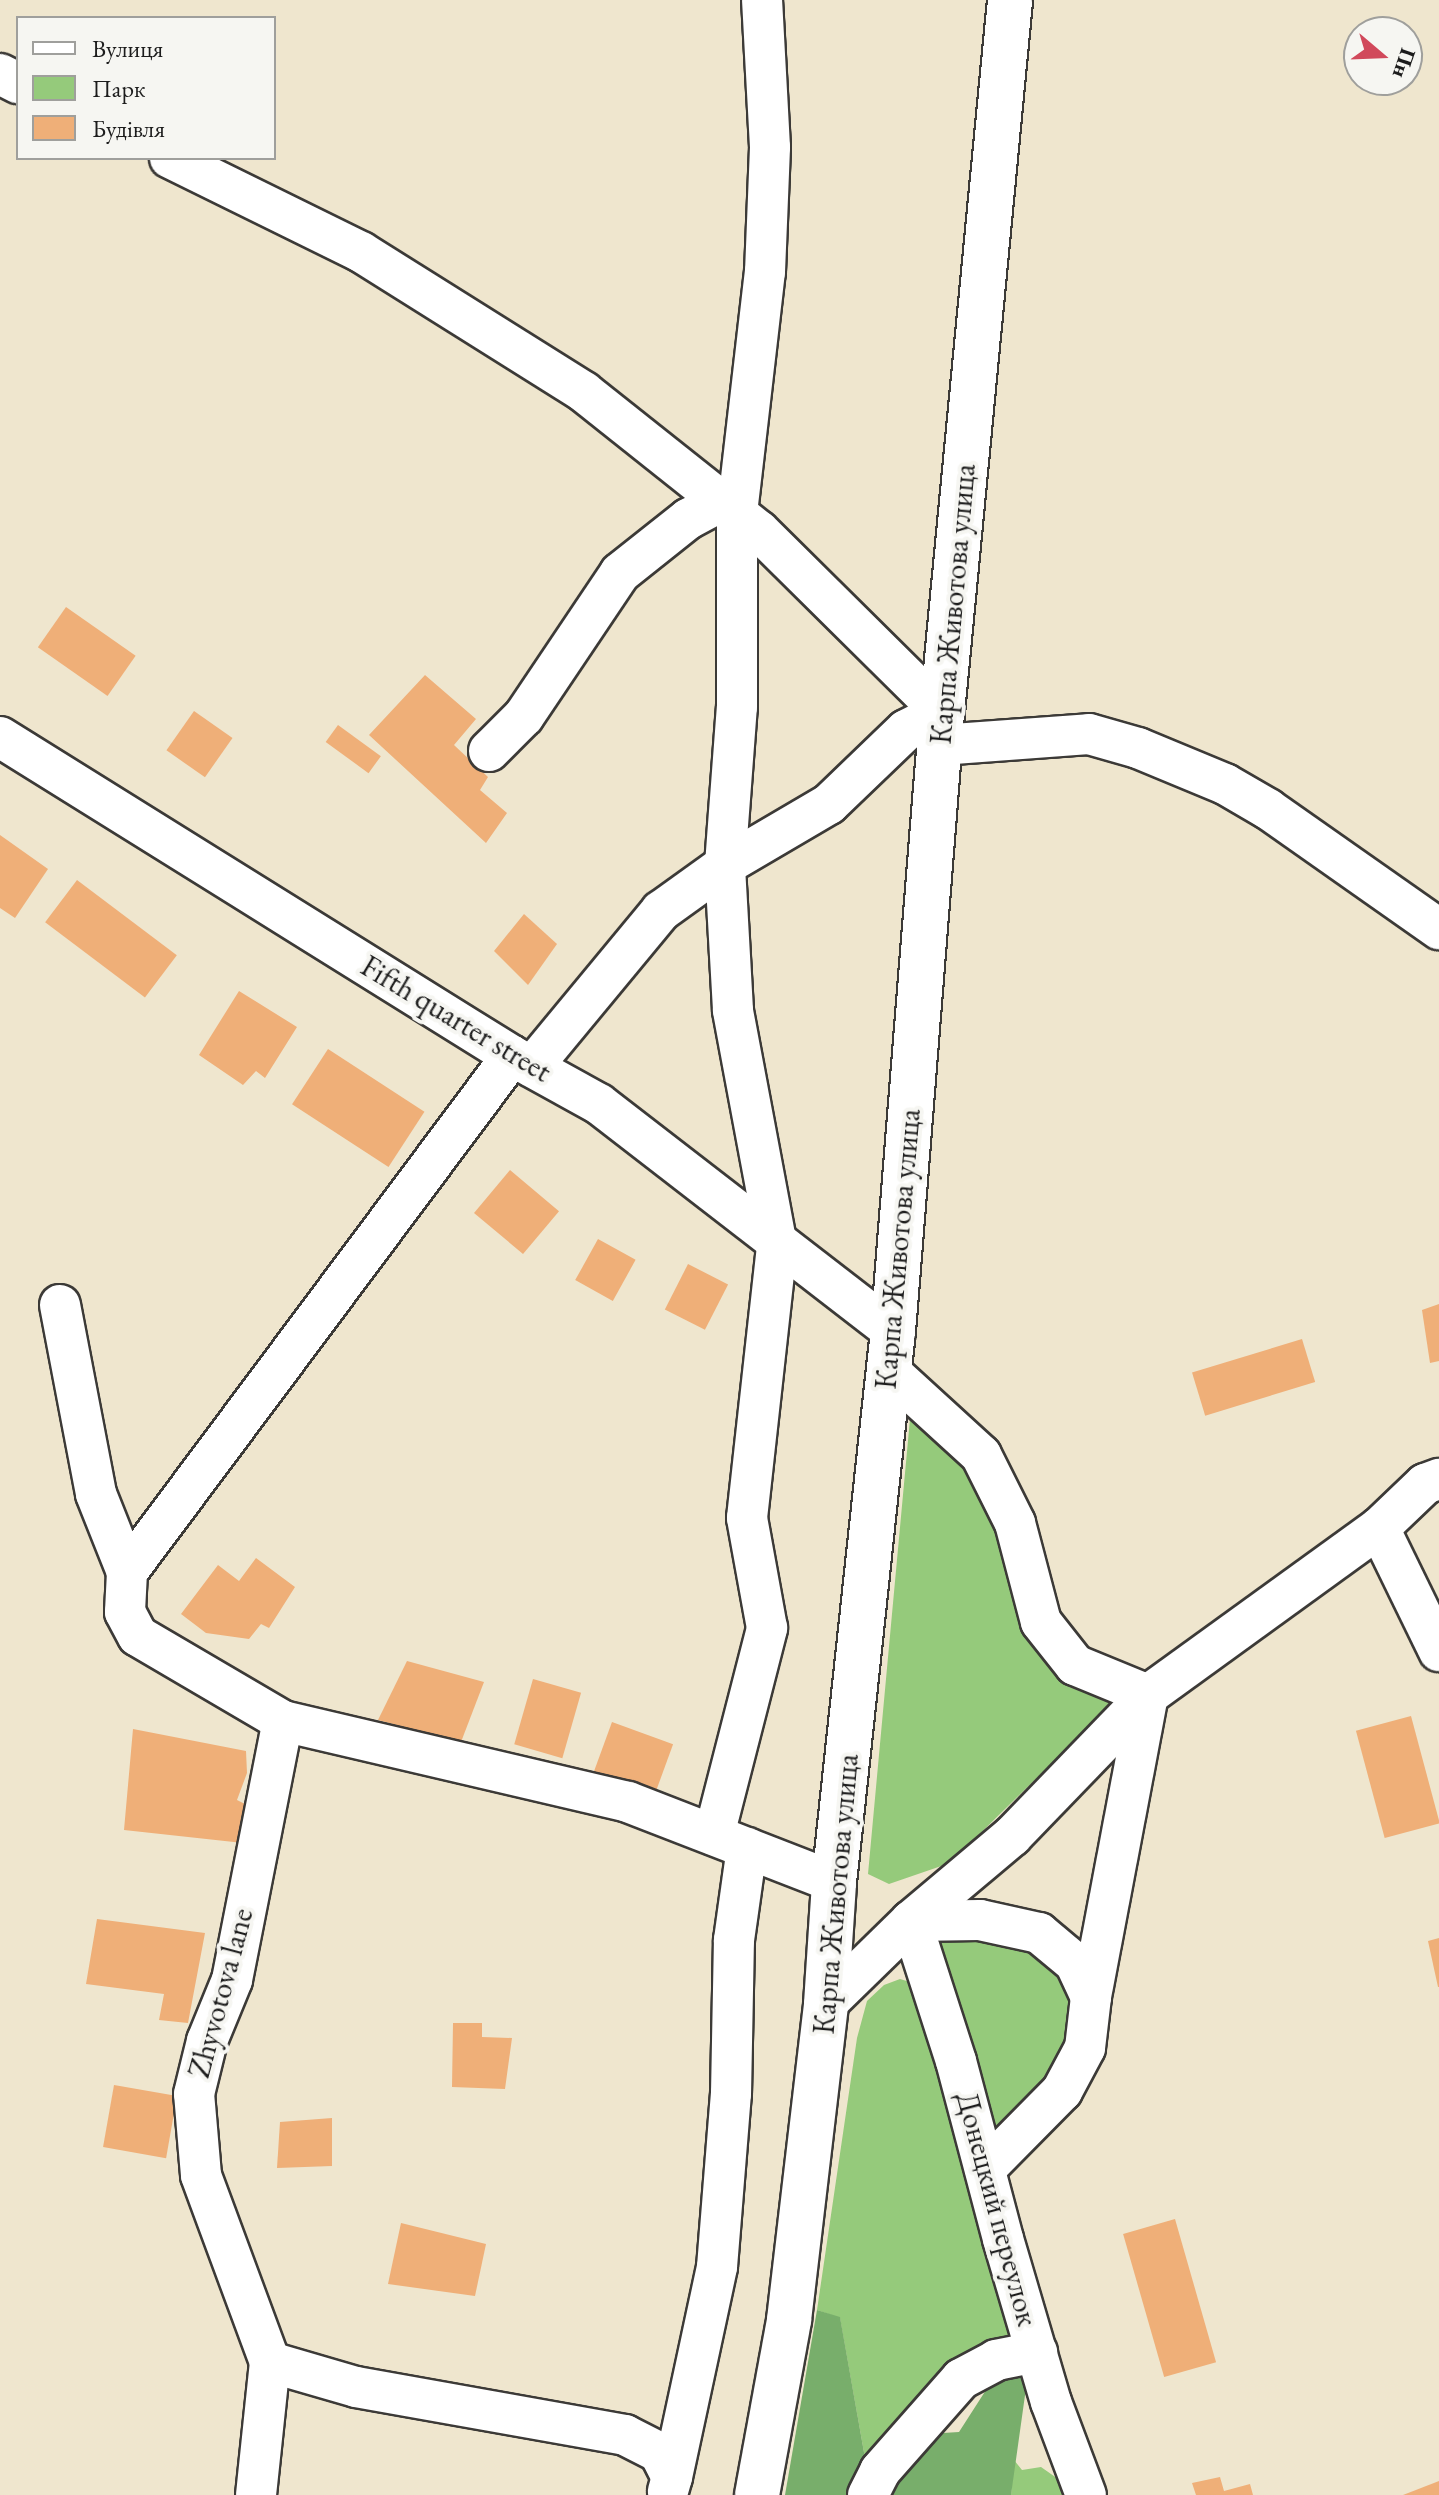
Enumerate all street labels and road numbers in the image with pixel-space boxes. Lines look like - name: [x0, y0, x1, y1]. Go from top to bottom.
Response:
- street label: Карпа Животова улица: [923, 462, 983, 746]
- street label: Fifth quarter street: [354, 948, 558, 1090]
- street label: Карпа Животова улица: [868, 1107, 928, 1391]
- street label: Карпа Животова улица: [806, 1752, 866, 2036]
- street label: Zhyvotova lane: [181, 1904, 261, 2082]
- street label: Донецкий переулок: [948, 2088, 1046, 2330]

